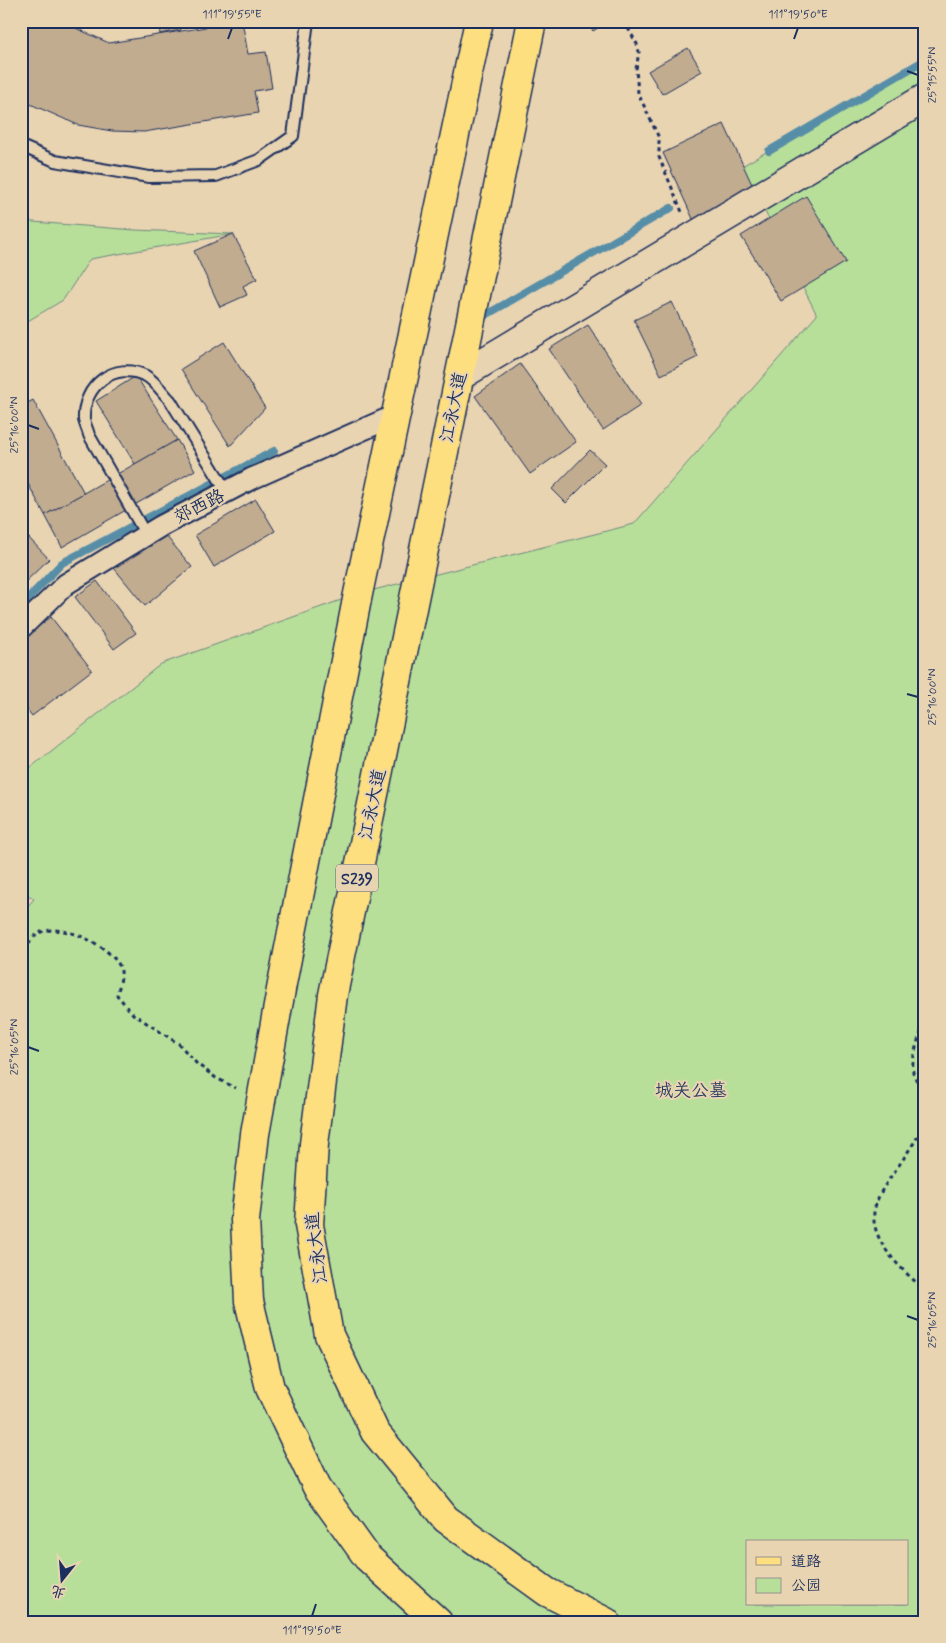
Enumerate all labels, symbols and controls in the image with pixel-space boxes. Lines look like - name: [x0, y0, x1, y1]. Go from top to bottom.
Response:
- text: 111°19'55"E: [202, 7, 262, 23]
- text: 111°19'50"E: [768, 7, 828, 23]
- text: 25°15'55"N: [925, 47, 941, 103]
- street label: 江永大道: [435, 369, 473, 445]
- text: 25°16'00"N: [7, 397, 23, 453]
- street label: 郊西路: [170, 484, 229, 530]
- text: 25°16'00"N: [925, 669, 941, 725]
- street label: 江永大道: [354, 766, 392, 842]
- road number: S239: [336, 864, 378, 891]
- text: 25°16'05"N: [7, 1019, 23, 1075]
- park label: 城关公墓: [655, 1079, 727, 1103]
- street label: 江永大道: [301, 1211, 333, 1285]
- text: 25°16'05"N: [925, 1292, 941, 1348]
- legend: [746, 1540, 908, 1606]
- text: 道路: [791, 1552, 821, 1572]
- north arrow: [38, 1556, 88, 1606]
- text: 公园: [791, 1576, 821, 1596]
- text: 北: [49, 1581, 68, 1602]
- text: 111°19'50"E: [282, 1623, 342, 1639]

